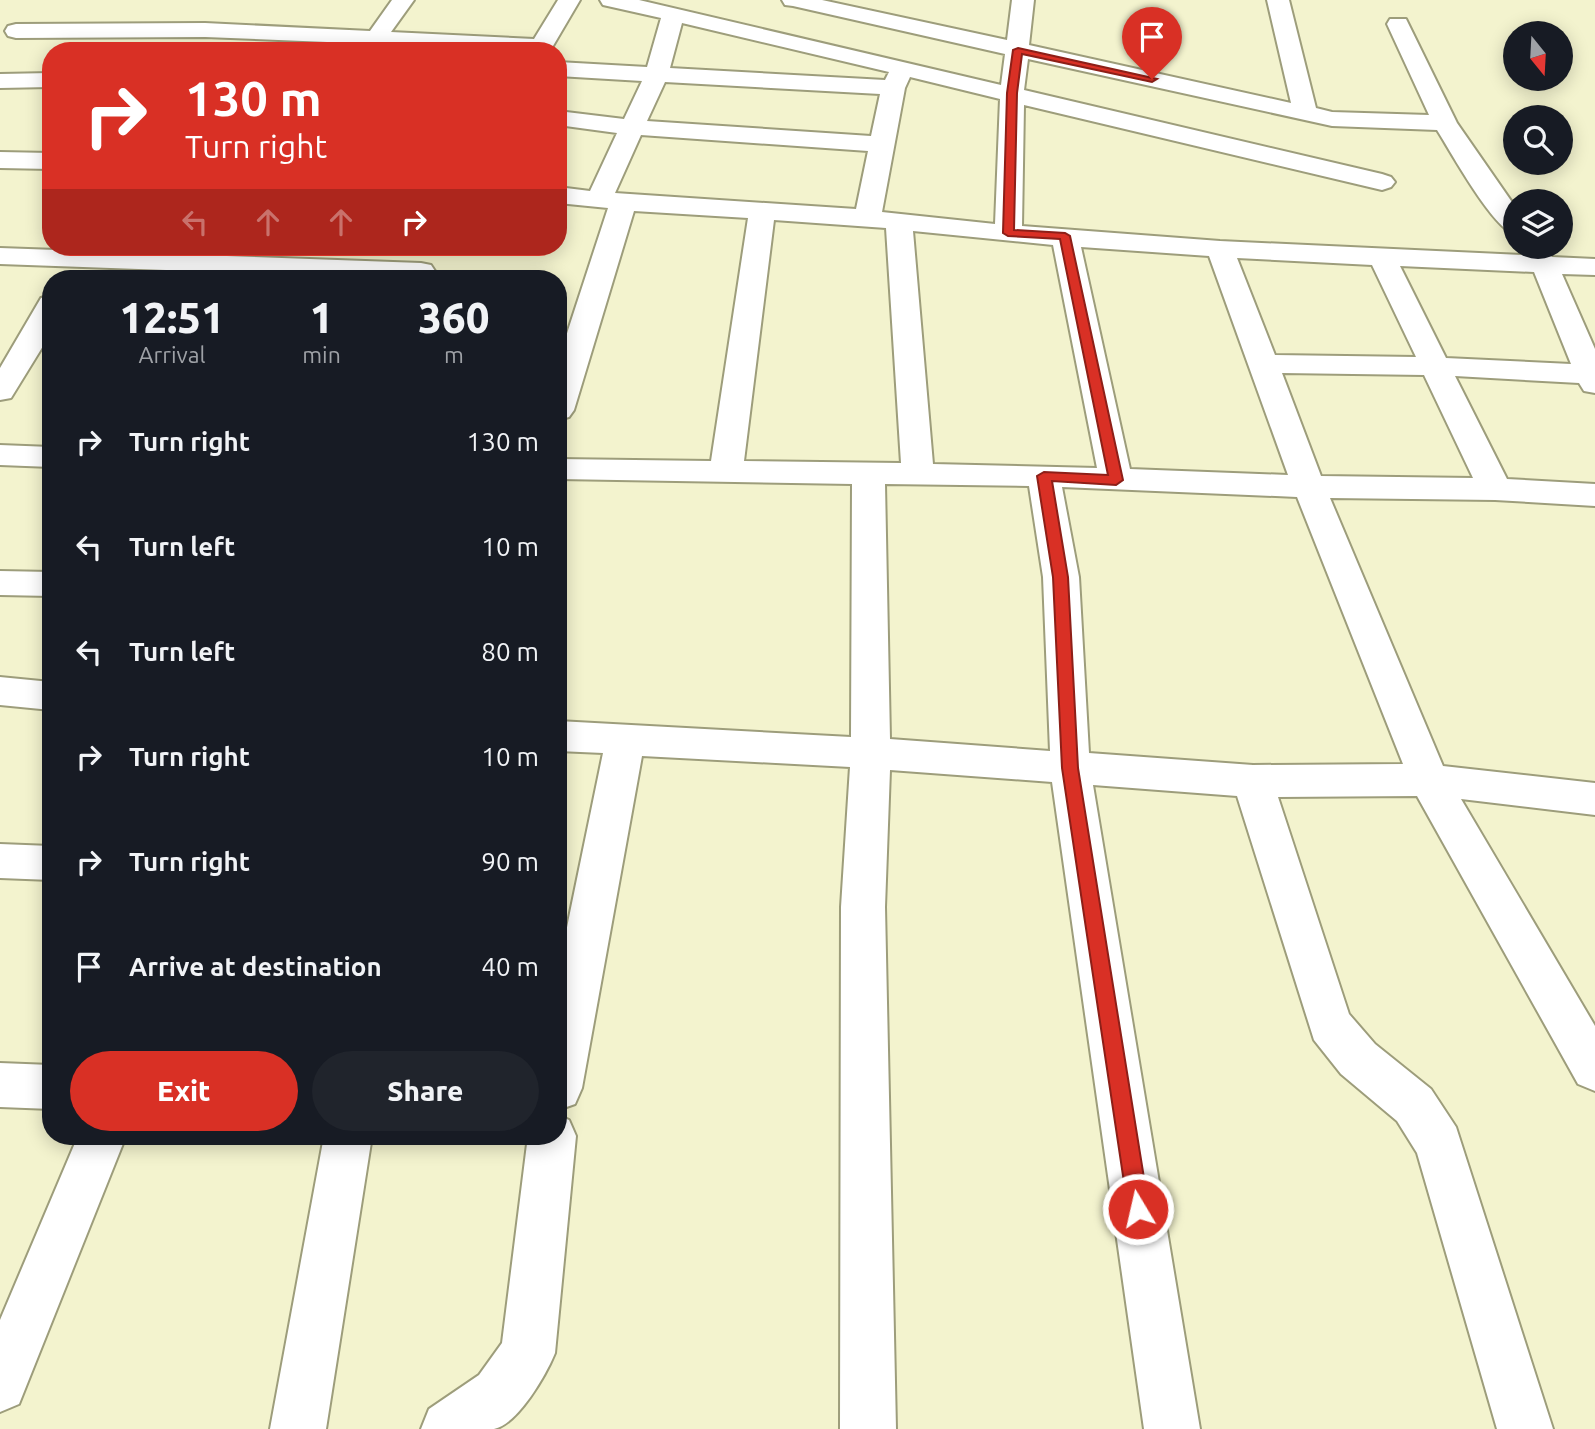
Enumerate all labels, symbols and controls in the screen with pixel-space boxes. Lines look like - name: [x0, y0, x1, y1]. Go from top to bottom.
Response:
- pin: [1122, 7, 1182, 79]
- icon: arrive: [1133, 18, 1171, 56]
- north arrow: [1503, 21, 1573, 91]
- map controls: [1503, 21, 1573, 259]
- icon: right: [70, 70, 161, 161]
- text: 130 m: [185, 70, 322, 125]
- button: search: [1503, 105, 1573, 175]
- text: Turn right: [185, 128, 327, 164]
- button: layers: [1503, 189, 1573, 259]
- icon: left: [176, 203, 214, 241]
- icon: ahead: [249, 203, 287, 241]
- icon: ahead: [322, 203, 360, 241]
- icon: right: [395, 203, 433, 241]
- text: 12:51: [120, 294, 225, 341]
- text: 1: [310, 294, 333, 341]
- text: 360: [418, 294, 489, 341]
- text: Arrival: [139, 342, 206, 367]
- text: min: [302, 342, 341, 367]
- text: m: [444, 342, 464, 367]
- icon: right: [70, 423, 108, 461]
- text: Turn right: [129, 427, 250, 456]
- text: 130 m: [467, 427, 539, 456]
- icon: left: [70, 528, 108, 566]
- text: Turn left: [129, 532, 235, 561]
- text: 10 m: [481, 532, 539, 561]
- icon: left: [70, 633, 108, 671]
- text: Turn left: [129, 637, 235, 666]
- text: 80 m: [481, 637, 539, 666]
- icon: right: [70, 738, 108, 776]
- text: Turn right: [129, 742, 250, 771]
- text: 10 m: [481, 742, 539, 771]
- icon: right: [70, 843, 108, 881]
- text: Turn right: [129, 847, 250, 876]
- text: 90 m: [481, 847, 539, 876]
- icon: arrive: [70, 948, 108, 986]
- text: Arrive at destination: [129, 952, 382, 981]
- text: 40 m: [481, 952, 539, 981]
- button: Exit: [70, 1051, 298, 1131]
- button: Share: [312, 1051, 539, 1131]
- position arrow: [1101, 1172, 1175, 1246]

